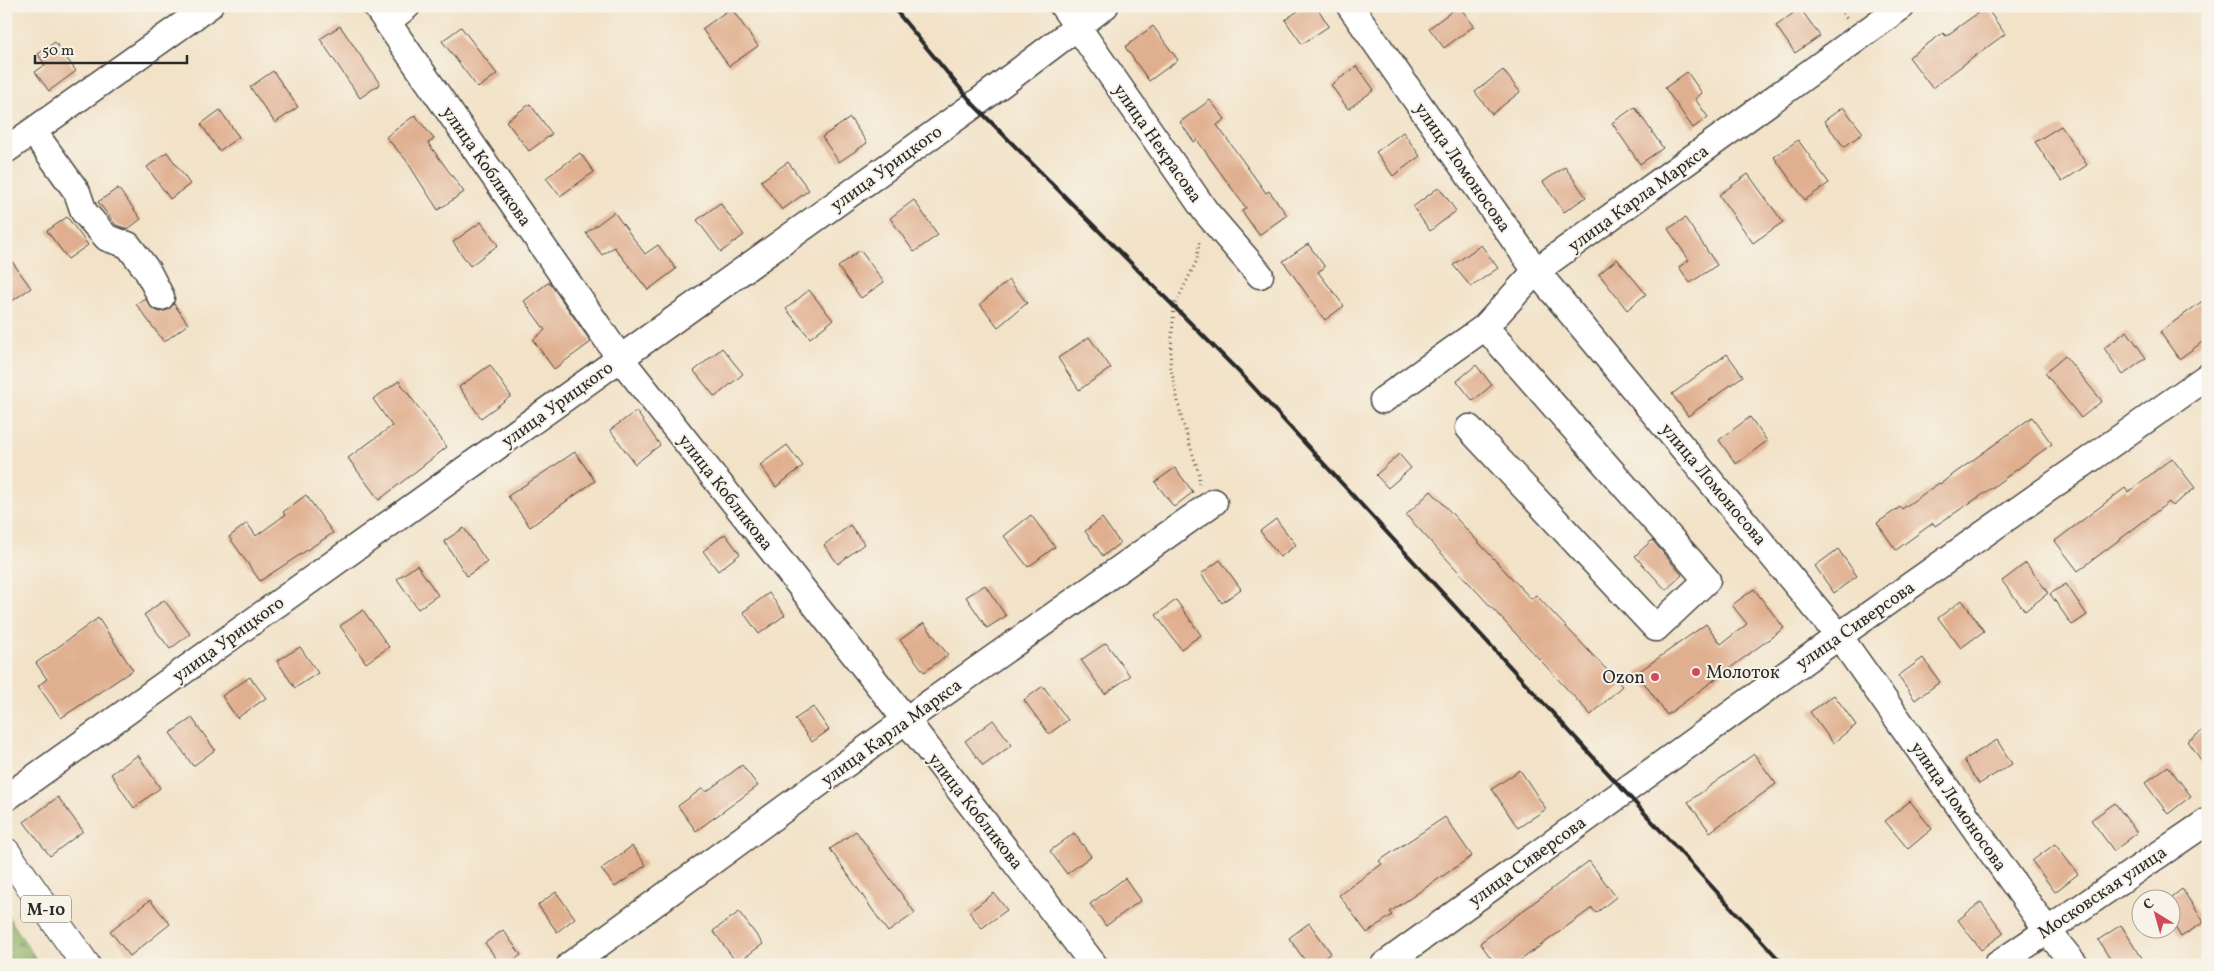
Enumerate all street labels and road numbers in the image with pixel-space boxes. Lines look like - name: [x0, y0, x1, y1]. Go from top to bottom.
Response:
- street label: улица Некрасова: [1106, 79, 1207, 209]
- street label: улица Ломоносова: [1408, 98, 1516, 238]
- street label: улица Кобликова: [435, 101, 537, 232]
- street label: улица Урицкого: [826, 120, 948, 218]
- street label: улица Карла Маркса: [1563, 139, 1715, 259]
- street label: улица Урицкого: [497, 356, 619, 454]
- street label: улица Ломоносова: [1654, 418, 1772, 552]
- street label: улица Кобликова: [671, 429, 778, 557]
- street label: улица Сиверсова: [1791, 576, 1920, 677]
- street label: улица Урицкого: [168, 591, 290, 689]
- street label: улица Карла Маркса: [816, 673, 968, 793]
- street label: улица Ломоносова: [1904, 737, 2012, 877]
- street label: улица Кобликова: [921, 748, 1028, 876]
- street label: улица Сиверсова: [1464, 811, 1592, 914]
- street label: Московская улица: [2033, 841, 2173, 946]
- road number: М-10: [21, 896, 71, 922]

